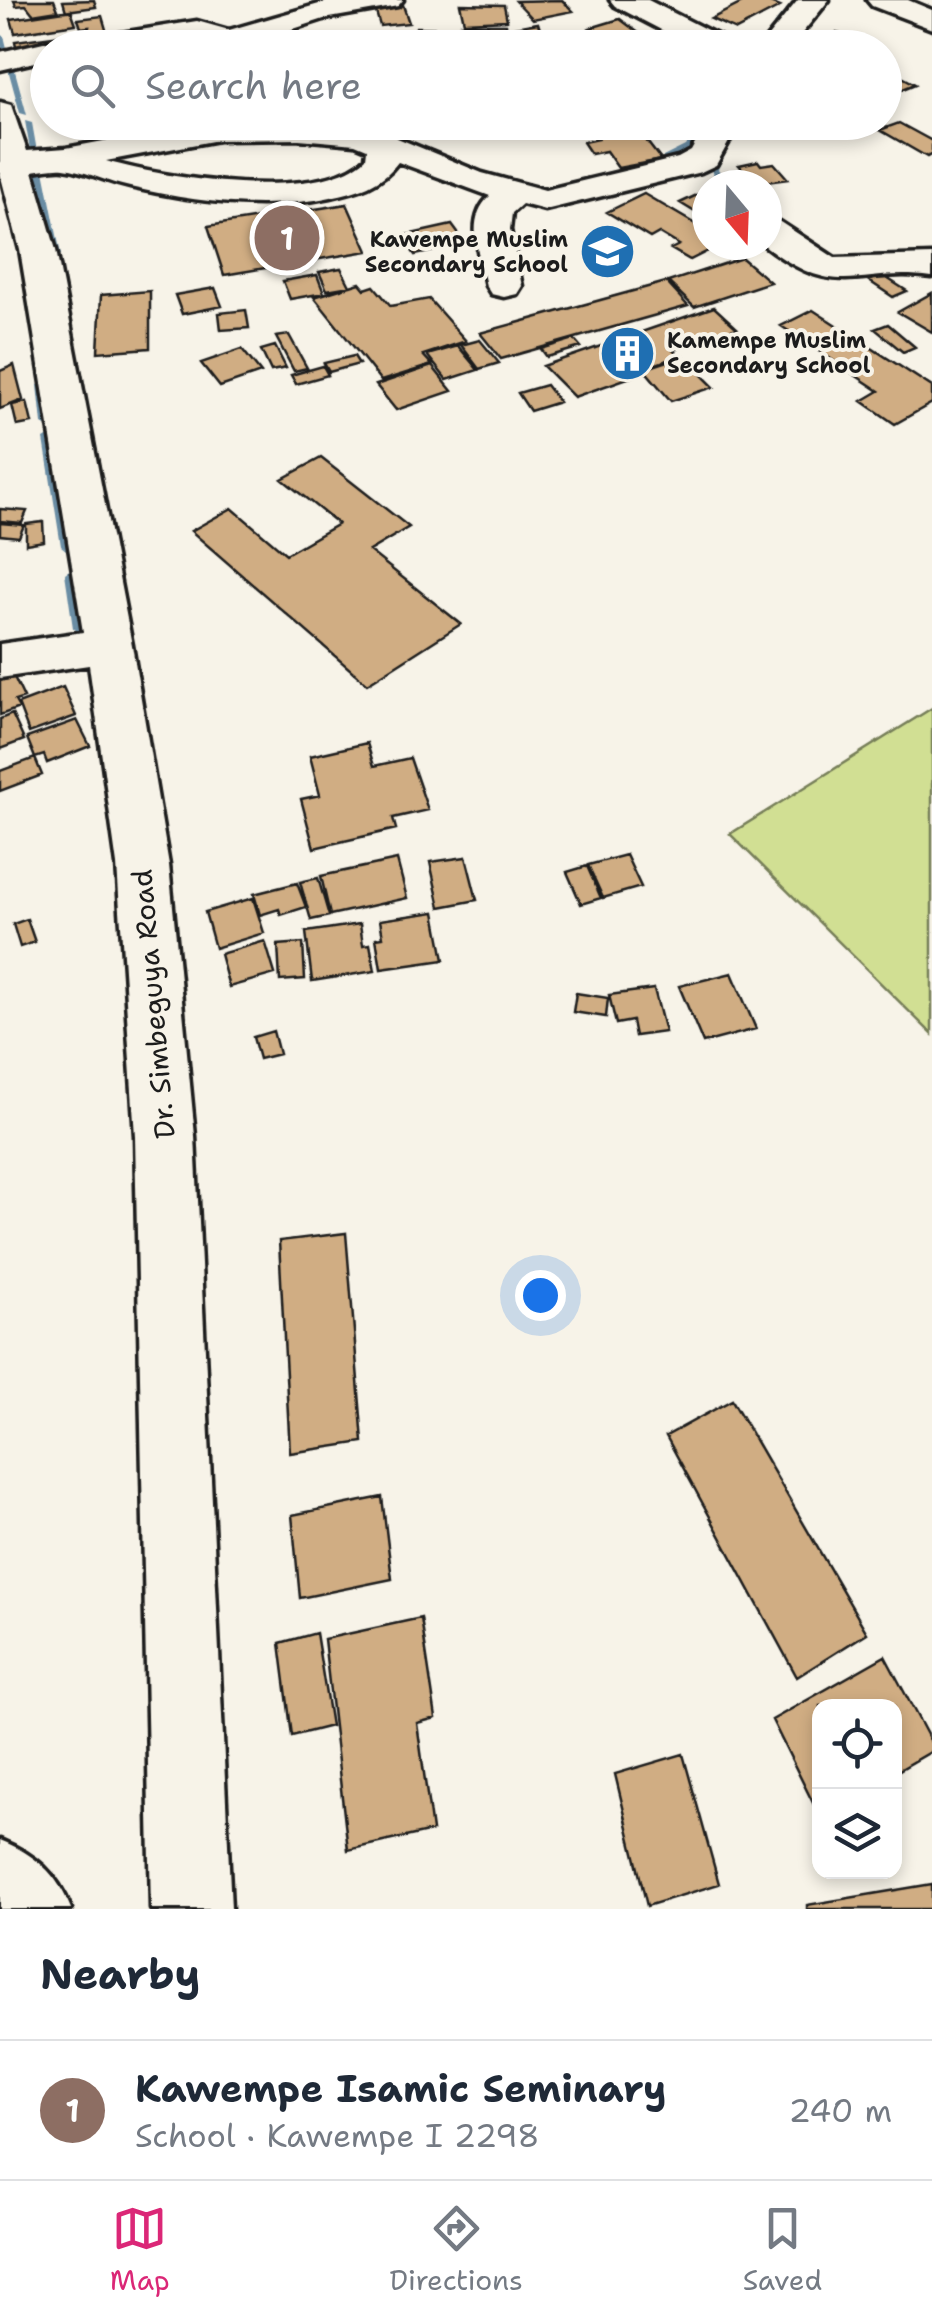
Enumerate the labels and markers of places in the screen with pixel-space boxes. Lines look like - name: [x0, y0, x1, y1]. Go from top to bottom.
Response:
- pin: 1: [254, 200, 320, 276]
- school or university icon: Kawempe Muslim Secondary School: [577, 222, 637, 282]
- place label: Kawempe Muslim Secondary School: [365, 225, 568, 279]
- building icon: Kamempe Muslim Secondary School: [598, 323, 658, 383]
- place label: Kamempe Muslim Secondary School: [667, 326, 871, 380]

